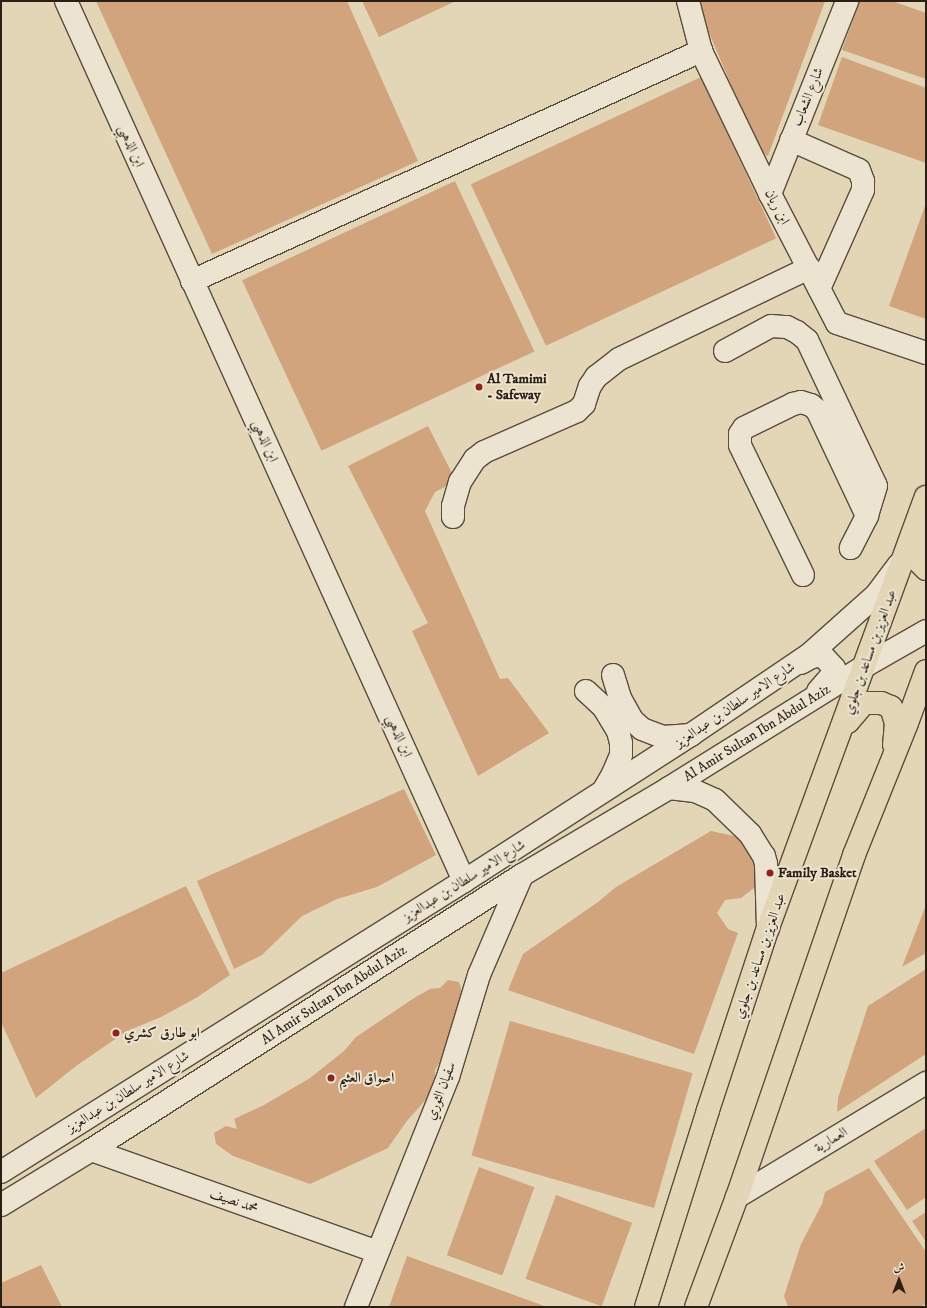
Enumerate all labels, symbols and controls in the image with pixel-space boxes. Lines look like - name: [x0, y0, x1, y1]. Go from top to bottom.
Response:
- street label: شارع الشعاب: [789, 65, 827, 129]
- street label: ابن الذهبي: [114, 122, 148, 170]
- street label: ابن ريان: [761, 186, 793, 228]
- place label: Al Tamimi - Safeway: [487, 371, 547, 404]
- marker: Al Tamimi - Safeway: [474, 382, 484, 392]
- street label: ابن الذهبي: [248, 417, 282, 465]
- street label: عبد العزيز بن مساعد بن جلوي: [840, 587, 900, 717]
- street label: شارع الامير سلطان بن عبدالعزيز: [672, 658, 798, 752]
- street label: Al Amir Sultan Ibn Abdul Aziz: [680, 681, 834, 785]
- street label: ابن الذهبي: [382, 712, 416, 760]
- street label: شارع الامير سلطان بن عبدالعزيز: [400, 836, 528, 926]
- place label: Family Basket: [778, 865, 856, 881]
- marker: Family Basket: [765, 868, 775, 878]
- street label: عبد العزيز بن مساعد بن جلوي: [731, 891, 789, 1021]
- street label: Al Amir Sultan Ibn Abdul Aziz: [258, 942, 410, 1048]
- place label: ابو طارق كشري: [124, 1025, 200, 1041]
- marker: ابو طارق كشري: [111, 1028, 121, 1038]
- street label: شارع الامير سلطان بن عبدالعزيز: [64, 1047, 192, 1137]
- street label: سفيان الثوري: [422, 1060, 460, 1122]
- place label: اصواق العثيم: [339, 1070, 394, 1086]
- marker: اصواق العثيم: [326, 1073, 336, 1083]
- street label: العمارية: [811, 1124, 851, 1156]
- street label: محمد نصيف: [208, 1185, 260, 1217]
- north arrow: [879, 1260, 919, 1300]
- text: ش: [894, 1261, 904, 1275]

